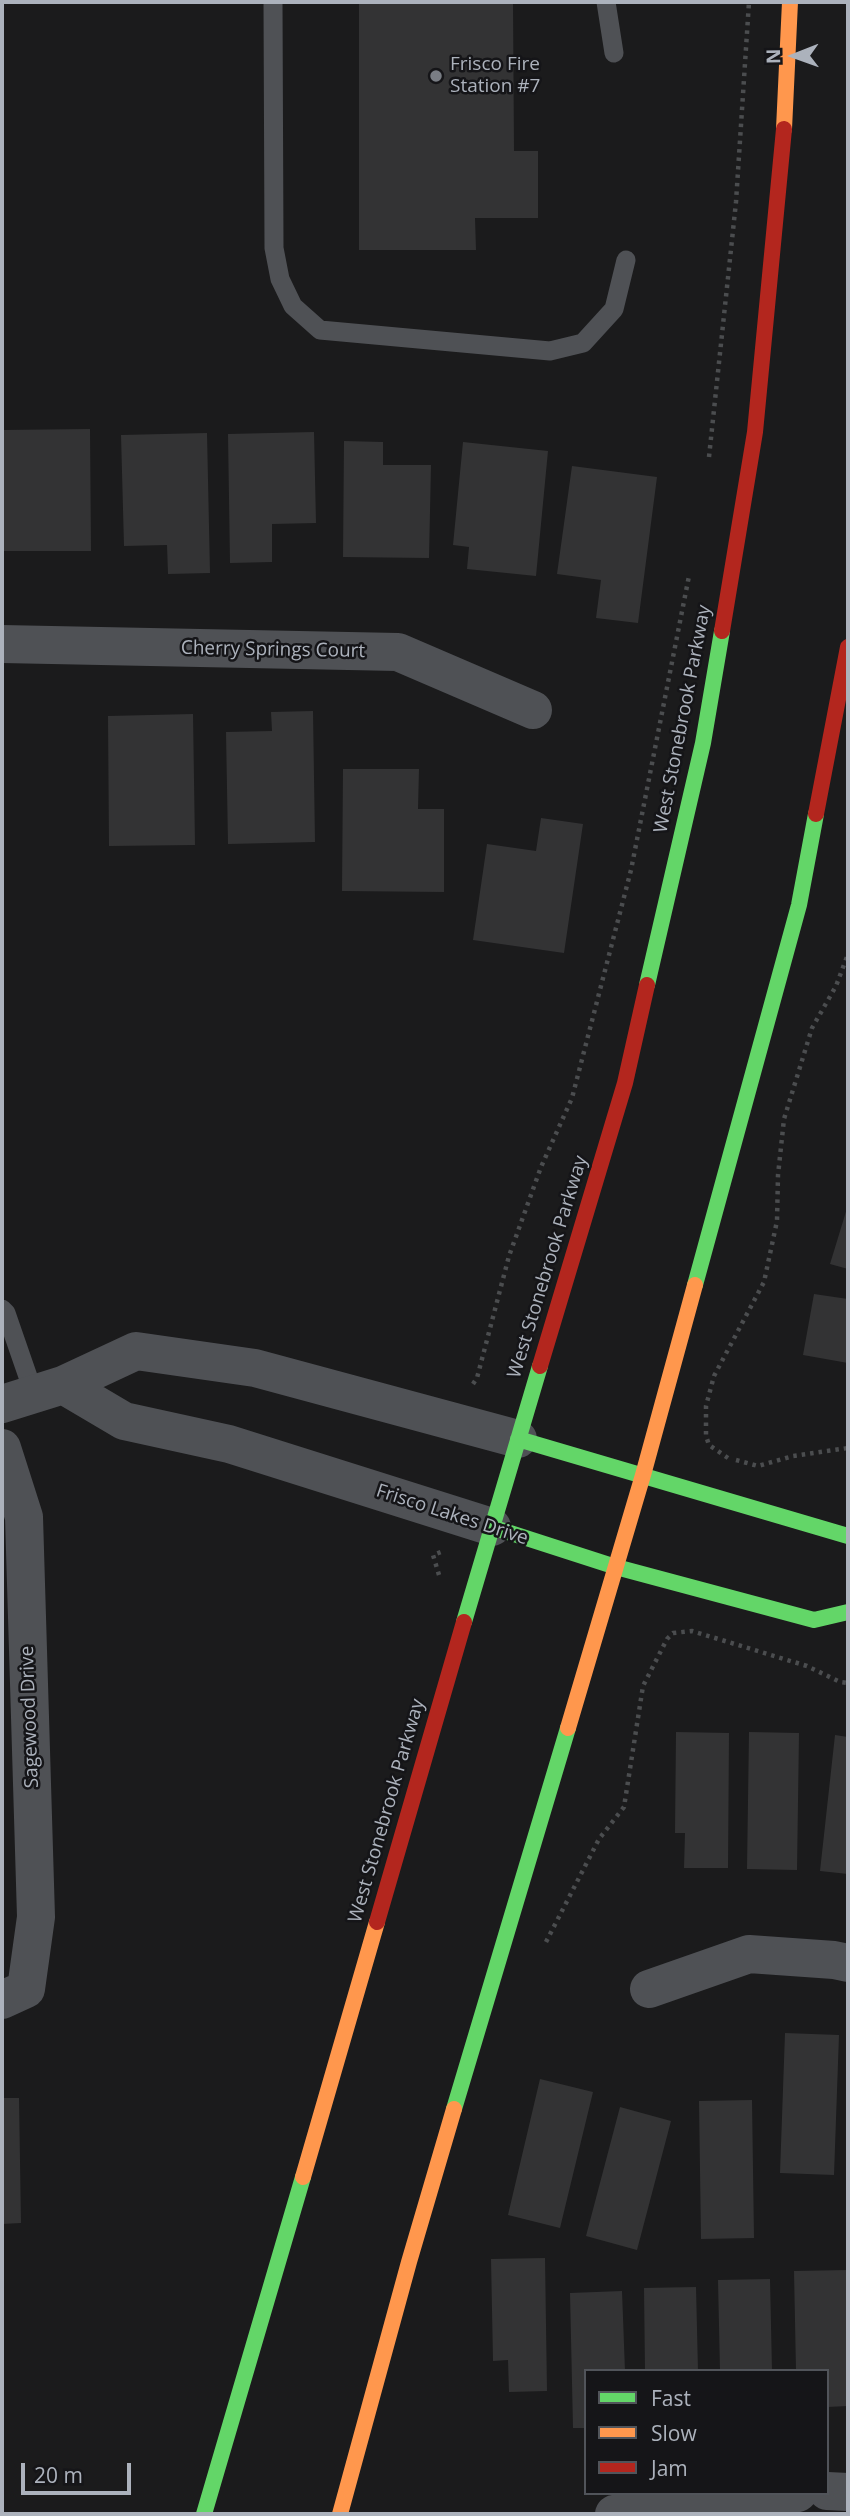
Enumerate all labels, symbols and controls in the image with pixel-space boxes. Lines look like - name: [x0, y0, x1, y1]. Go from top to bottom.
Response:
- north arrow: [759, 21, 829, 91]
- text: N: [760, 48, 786, 64]
- place label: Frisco Fire Station #7: [450, 54, 540, 98]
- marker: Frisco Fire Station #7: [428, 68, 444, 84]
- street label: West Stonebrook Parkway: [650, 603, 716, 835]
- street label: Cherry Springs Court: [181, 637, 365, 663]
- street label: West Stonebrook Parkway: [503, 1153, 593, 1381]
- street label: Frisco Lakes Drive: [373, 1480, 531, 1550]
- street label: Sagewood Drive: [16, 1645, 44, 1789]
- street label: West Stonebrook Parkway: [344, 1697, 430, 1925]
- legend: [584, 2369, 829, 2495]
- text: Fast: [651, 2384, 691, 2412]
- text: Slow: [651, 2419, 697, 2447]
- scale bar: [24, 2450, 135, 2494]
- text: Jam: [651, 2454, 688, 2482]
- text: 20 m: [34, 2461, 83, 2489]

